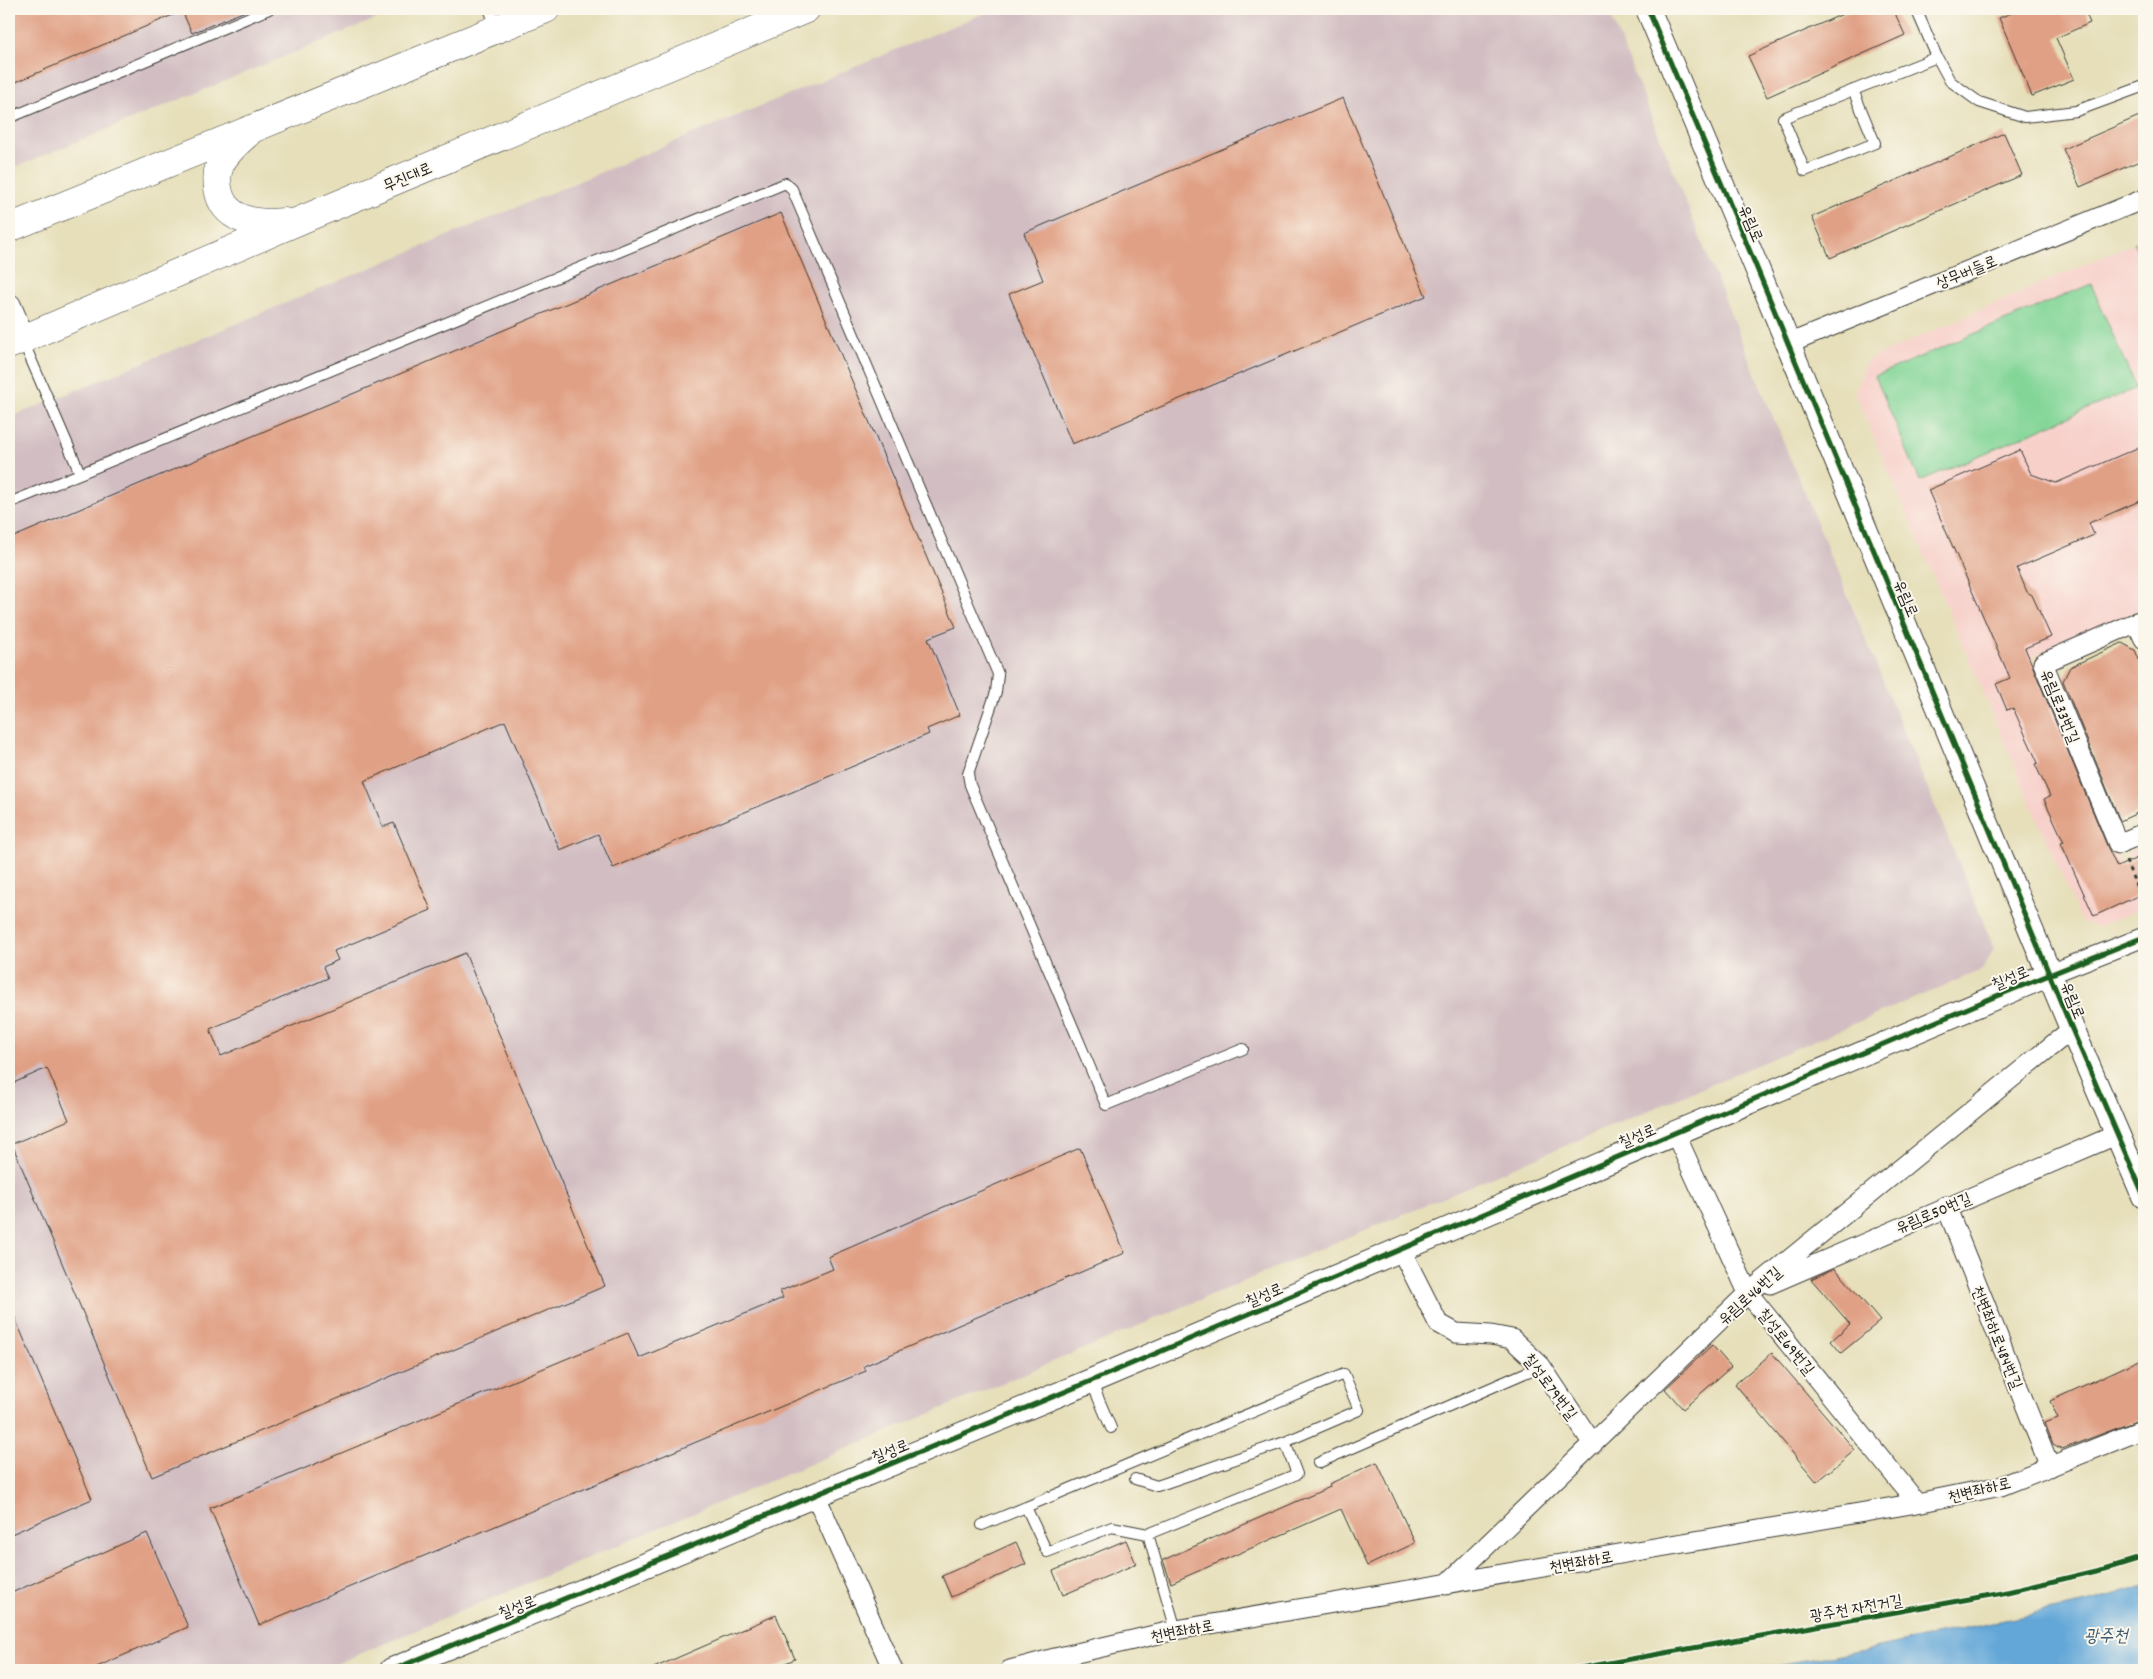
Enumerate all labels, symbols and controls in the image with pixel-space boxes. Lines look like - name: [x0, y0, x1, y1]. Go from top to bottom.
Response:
- street label: 무진대로: [380, 158, 436, 199]
- street label: 유림로: [1732, 202, 1768, 246]
- street label: 상무버들로: [1933, 251, 2001, 296]
- street label: 유림로: [1887, 577, 1923, 621]
- street label: 유림로33번길: [2033, 666, 2084, 748]
- street label: 칠성로: [1989, 961, 2033, 997]
- street label: 유림로: [2054, 979, 2090, 1023]
- street label: 칠성로: [1616, 1119, 1660, 1155]
- street label: 유림로50번길: [1892, 1188, 1976, 1241]
- street label: 유림로46번길: [1714, 1262, 1788, 1332]
- street label: 칠성로: [1243, 1278, 1287, 1314]
- street label: 천변좌하로484번길: [1964, 1283, 2027, 1393]
- street label: 칠성로69번길: [1751, 1304, 1819, 1381]
- street label: 칠성로79번길: [1516, 1349, 1582, 1426]
- street label: 칠성로: [869, 1434, 913, 1470]
- street label: 천변좌하로: [1946, 1472, 2014, 1510]
- street label: 천변좌하로: [1548, 1547, 1615, 1580]
- street label: 칠성로: [496, 1590, 540, 1626]
- street label: 광주천 자전거길: [1808, 1590, 1905, 1629]
- street label: 천변좌하로: [1149, 1615, 1216, 1650]
- water label: 광주천: [2084, 1625, 2129, 1650]

